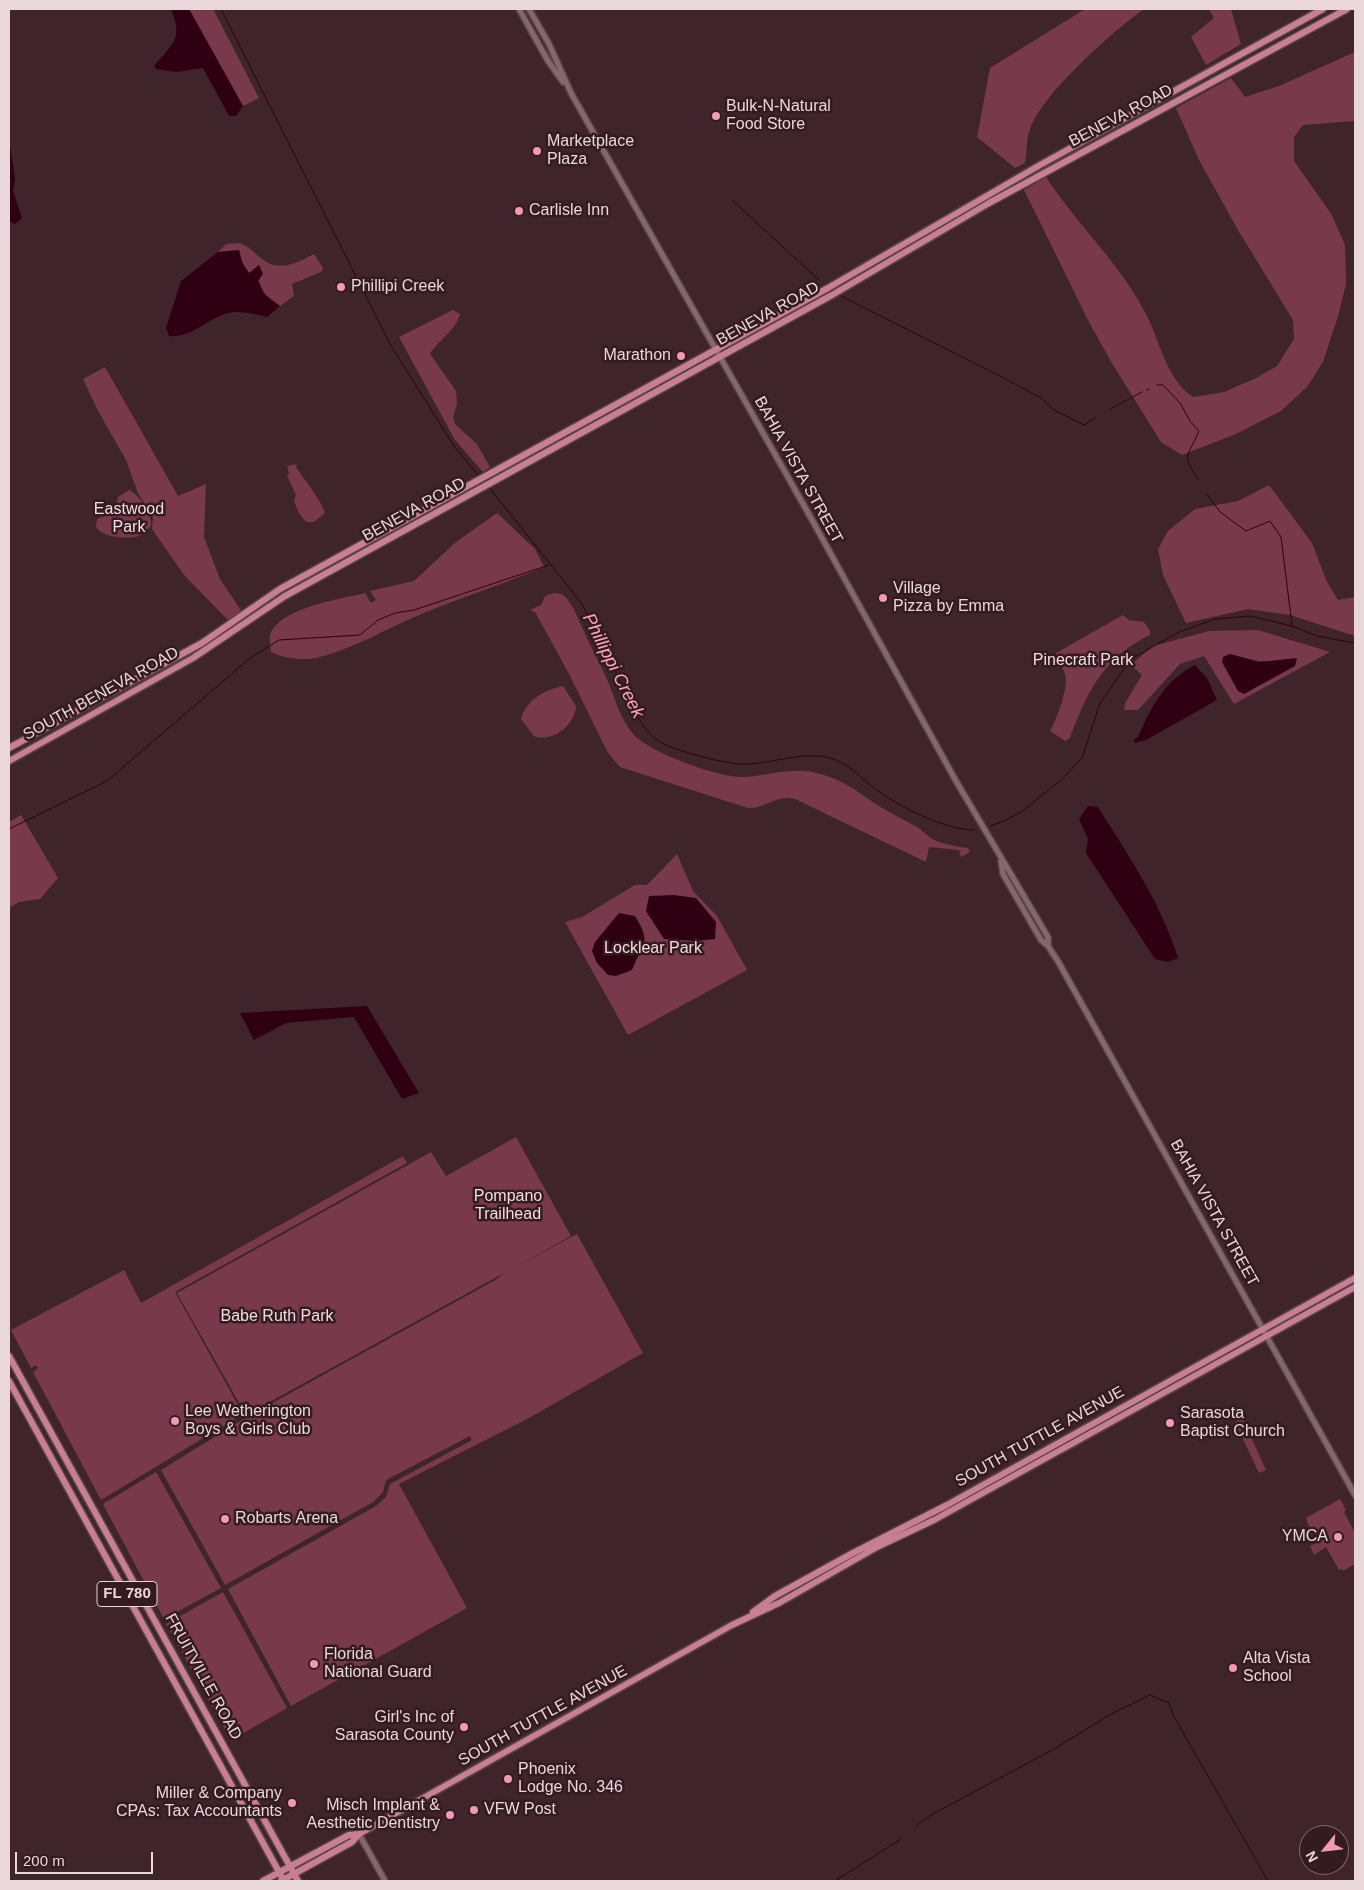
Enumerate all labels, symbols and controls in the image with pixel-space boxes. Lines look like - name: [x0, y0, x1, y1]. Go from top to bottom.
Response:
- street label: BENEVA ROAD: [1066, 81, 1176, 151]
- place label: Bulk-N-Natural Food Store: [726, 97, 831, 135]
- marker: Bulk-N-Natural Food Store: [710, 110, 722, 122]
- place label: Marketplace Plaza: [547, 132, 634, 170]
- marker: Marketplace Plaza: [531, 145, 543, 157]
- place label: Carlisle Inn: [529, 201, 609, 221]
- marker: Carlisle Inn: [513, 205, 525, 217]
- place label: Phillipi Creek: [351, 277, 444, 297]
- street label: BENEVA ROAD: [713, 278, 823, 350]
- marker: Phillipi Creek: [335, 281, 347, 293]
- place label: Marathon: [603, 346, 671, 366]
- marker: Marathon: [675, 350, 687, 362]
- street label: BAHIA VISTA STREET: [750, 393, 846, 547]
- street label: BENEVA ROAD: [359, 474, 469, 546]
- park label: Eastwood Park: [94, 500, 164, 538]
- place label: Village Pizza by Emma: [893, 579, 1004, 617]
- marker: Village Pizza by Emma: [877, 592, 889, 604]
- water label: Phillippi Creek: [577, 610, 649, 722]
- street label: SOUTH BENEVA ROAD: [20, 643, 182, 745]
- park label: Pinecraft Park: [1033, 651, 1133, 671]
- park label: Locklear Park: [604, 939, 702, 959]
- street label: BAHIA VISTA STREET: [1166, 1136, 1262, 1290]
- park label: Pompano Trailhead: [474, 1187, 542, 1225]
- park label: Babe Ruth Park: [221, 1307, 333, 1327]
- street label: SOUTH TUTTLE AVENUE: [952, 1383, 1128, 1491]
- place label: Lee Wetherington Boys & Girls Club: [185, 1402, 311, 1440]
- place label: Sarasota Baptist Church: [1180, 1404, 1285, 1442]
- marker: Lee Wetherington Boys & Girls Club: [169, 1415, 181, 1427]
- marker: Sarasota Baptist Church: [1164, 1417, 1176, 1429]
- place label: Robarts Arena: [235, 1509, 338, 1529]
- marker: Robarts Arena: [219, 1513, 231, 1525]
- place label: YMCA: [1282, 1527, 1328, 1547]
- marker: YMCA: [1332, 1531, 1344, 1543]
- road number: FL 780: [97, 1582, 157, 1606]
- street label: FRUITVILLE ROAD: [160, 1611, 246, 1743]
- place label: Florida National Guard: [324, 1645, 432, 1683]
- place label: Alta Vista School: [1243, 1649, 1310, 1687]
- marker: Florida National Guard: [308, 1658, 320, 1670]
- street label: SOUTH TUTTLE AVENUE: [455, 1662, 631, 1770]
- marker: Alta Vista School: [1227, 1662, 1239, 1674]
- place label: Girl's Inc of Sarasota County: [335, 1708, 454, 1746]
- marker: Girl's Inc of Sarasota County: [458, 1721, 470, 1733]
- place label: Phoenix Lodge No. 346: [518, 1760, 623, 1798]
- marker: Phoenix Lodge No. 346: [502, 1773, 514, 1785]
- place label: Miller & Company CPAs: Tax Accountants: [116, 1784, 282, 1822]
- place label: Misch Implant & Aesthetic Dentistry: [307, 1796, 440, 1834]
- marker: Miller & Company CPAs: Tax Accountants: [286, 1797, 298, 1809]
- place label: VFW Post: [484, 1800, 556, 1820]
- marker: VFW Post: [468, 1804, 480, 1816]
- marker: Misch Implant & Aesthetic Dentistry: [444, 1809, 456, 1821]
- north arrow: [1299, 1825, 1349, 1875]
- scale bar: [18, 1842, 155, 1874]
- text: N: [1302, 1848, 1321, 1865]
- text: 200 m: [23, 1852, 65, 1869]

